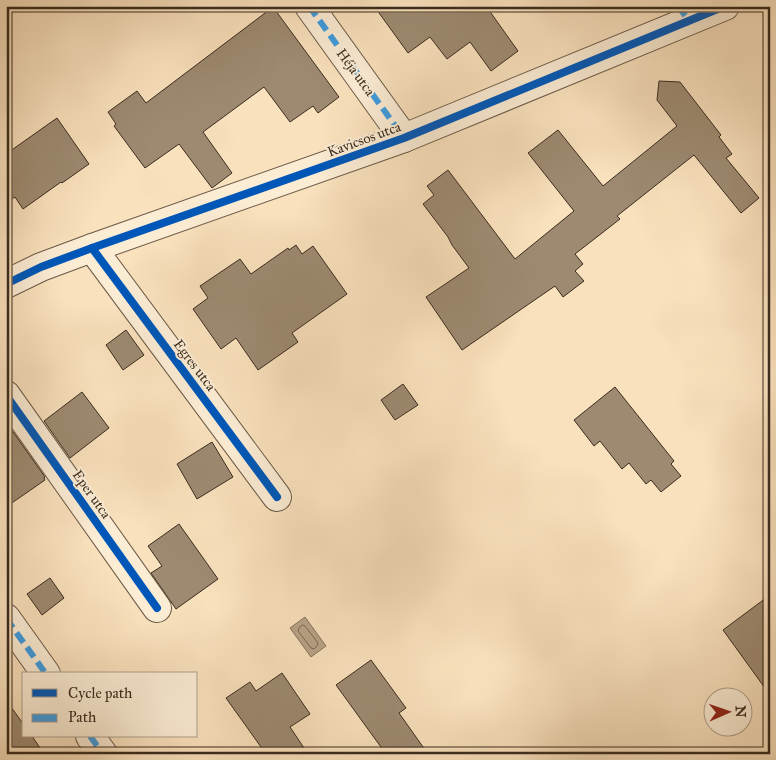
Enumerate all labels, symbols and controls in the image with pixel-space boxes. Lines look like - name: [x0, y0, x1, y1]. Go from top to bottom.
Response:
- street label: Héja utca: [333, 45, 378, 99]
- street label: Kavicsos utca: [325, 118, 403, 161]
- street label: Egres utca: [170, 336, 219, 394]
- street label: Eper utca: [69, 467, 114, 522]
- legend: [22, 672, 198, 738]
- text: Cycle path: [68, 684, 133, 702]
- north arrow: [704, 688, 754, 738]
- text: N: [732, 705, 749, 718]
- text: Path: [68, 708, 97, 726]

